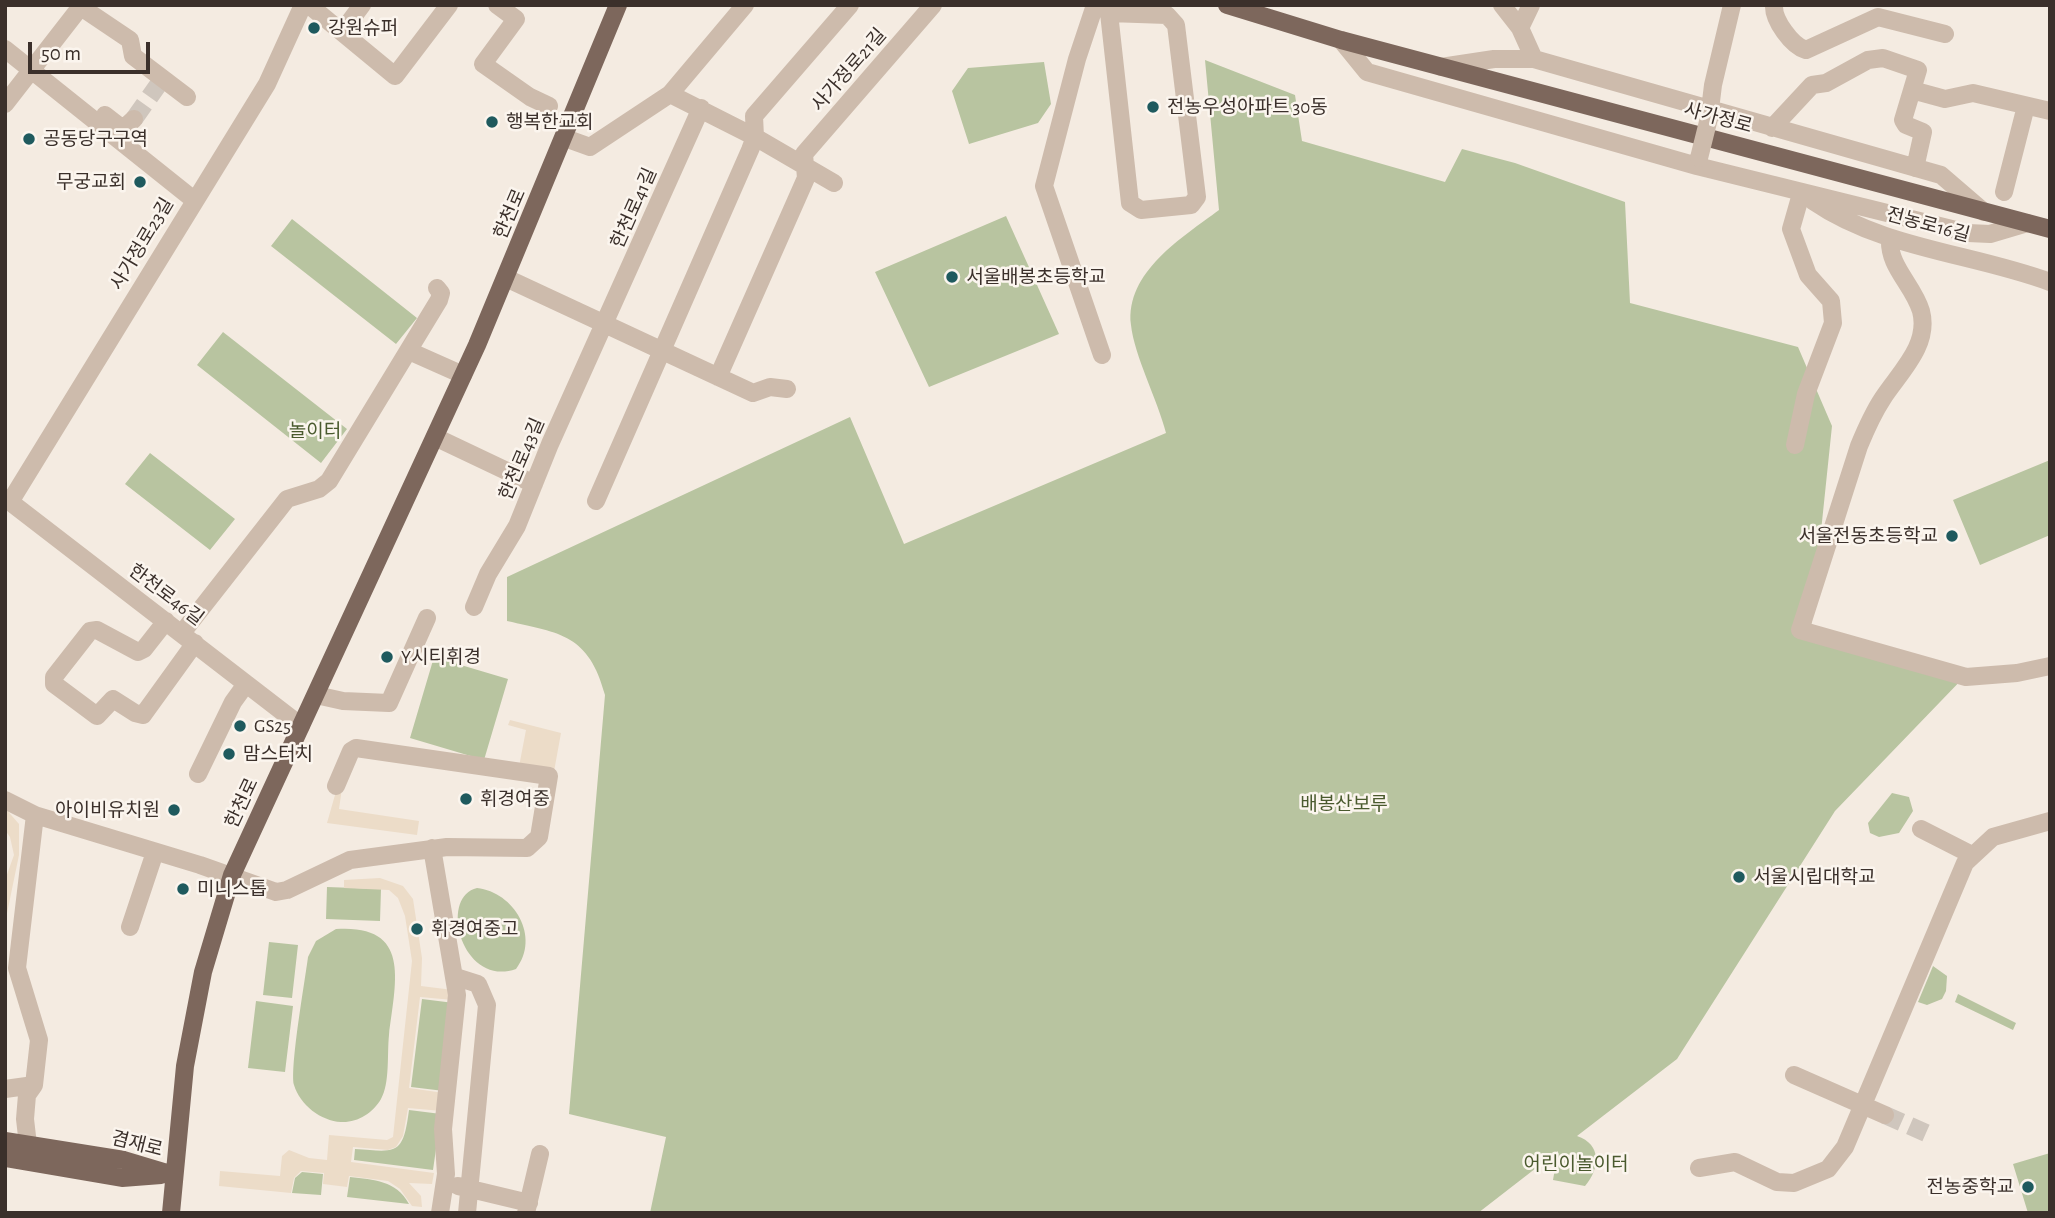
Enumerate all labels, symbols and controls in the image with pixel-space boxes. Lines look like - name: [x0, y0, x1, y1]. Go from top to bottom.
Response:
- place label: 강원슈퍼: [328, 17, 398, 39]
- marker: 강원슈퍼: [306, 20, 322, 36]
- street label: 사가정로21길: [807, 24, 891, 116]
- scale bar: [32, 28, 154, 72]
- text: 50 m: [41, 43, 81, 64]
- place label: 전농우성아파트 30동: [1167, 96, 1328, 118]
- street label: 사가정로: [1681, 98, 1755, 138]
- marker: 전농우성아파트 30동: [1145, 99, 1161, 115]
- place label: 행복한교회: [506, 111, 593, 133]
- marker: 행복한교회: [484, 114, 500, 130]
- place label: 공동당구구역: [43, 128, 148, 150]
- marker: 공동당구구역: [21, 131, 37, 147]
- street label: 한천로41길: [606, 164, 662, 252]
- place label: 무궁교회: [56, 171, 126, 193]
- marker: 무궁교회: [132, 174, 148, 190]
- street label: 한천로: [489, 185, 531, 243]
- street label: 사가정로23길: [105, 194, 179, 294]
- street label: 전농로16길: [1884, 203, 1972, 247]
- place label: 서울배봉초등학교: [966, 266, 1106, 288]
- marker: 서울배봉초등학교: [944, 269, 960, 285]
- street label: 한천로43길: [495, 415, 549, 503]
- park label: 놀이터: [289, 420, 341, 442]
- place label: 서울전동초등학교: [1798, 525, 1938, 547]
- marker: 서울전동초등학교: [1944, 528, 1960, 544]
- street label: 한천로46길: [124, 559, 208, 631]
- place label: Y시티휘경: [401, 646, 481, 668]
- marker: Y시티휘경: [379, 649, 395, 665]
- place label: GS25: [254, 715, 291, 737]
- marker: GS25: [232, 718, 248, 734]
- place label: 맘스터치: [243, 743, 313, 765]
- marker: 맘스터치: [221, 746, 237, 762]
- street label: 한천로: [221, 774, 263, 832]
- place label: 휘경여중: [480, 788, 550, 810]
- marker: 휘경여중: [458, 791, 474, 807]
- park label: 배봉산보루: [1300, 793, 1388, 815]
- place label: 아이비유치원: [55, 799, 160, 821]
- marker: 아이비유치원: [166, 802, 182, 818]
- place label: 서울시립대학교: [1753, 866, 1875, 888]
- marker: 서울시립대학교: [1731, 869, 1747, 885]
- place label: 미니스톱: [197, 878, 267, 900]
- marker: 미니스톱: [175, 881, 191, 897]
- place label: 휘경여중고: [431, 918, 518, 940]
- marker: 휘경여중고: [409, 921, 425, 937]
- street label: 겸재로: [109, 1127, 165, 1161]
- park label: 어린이놀이터: [1524, 1153, 1628, 1175]
- place label: 전농중학교: [1927, 1176, 2014, 1198]
- marker: 전농중학교: [2020, 1179, 2036, 1195]

